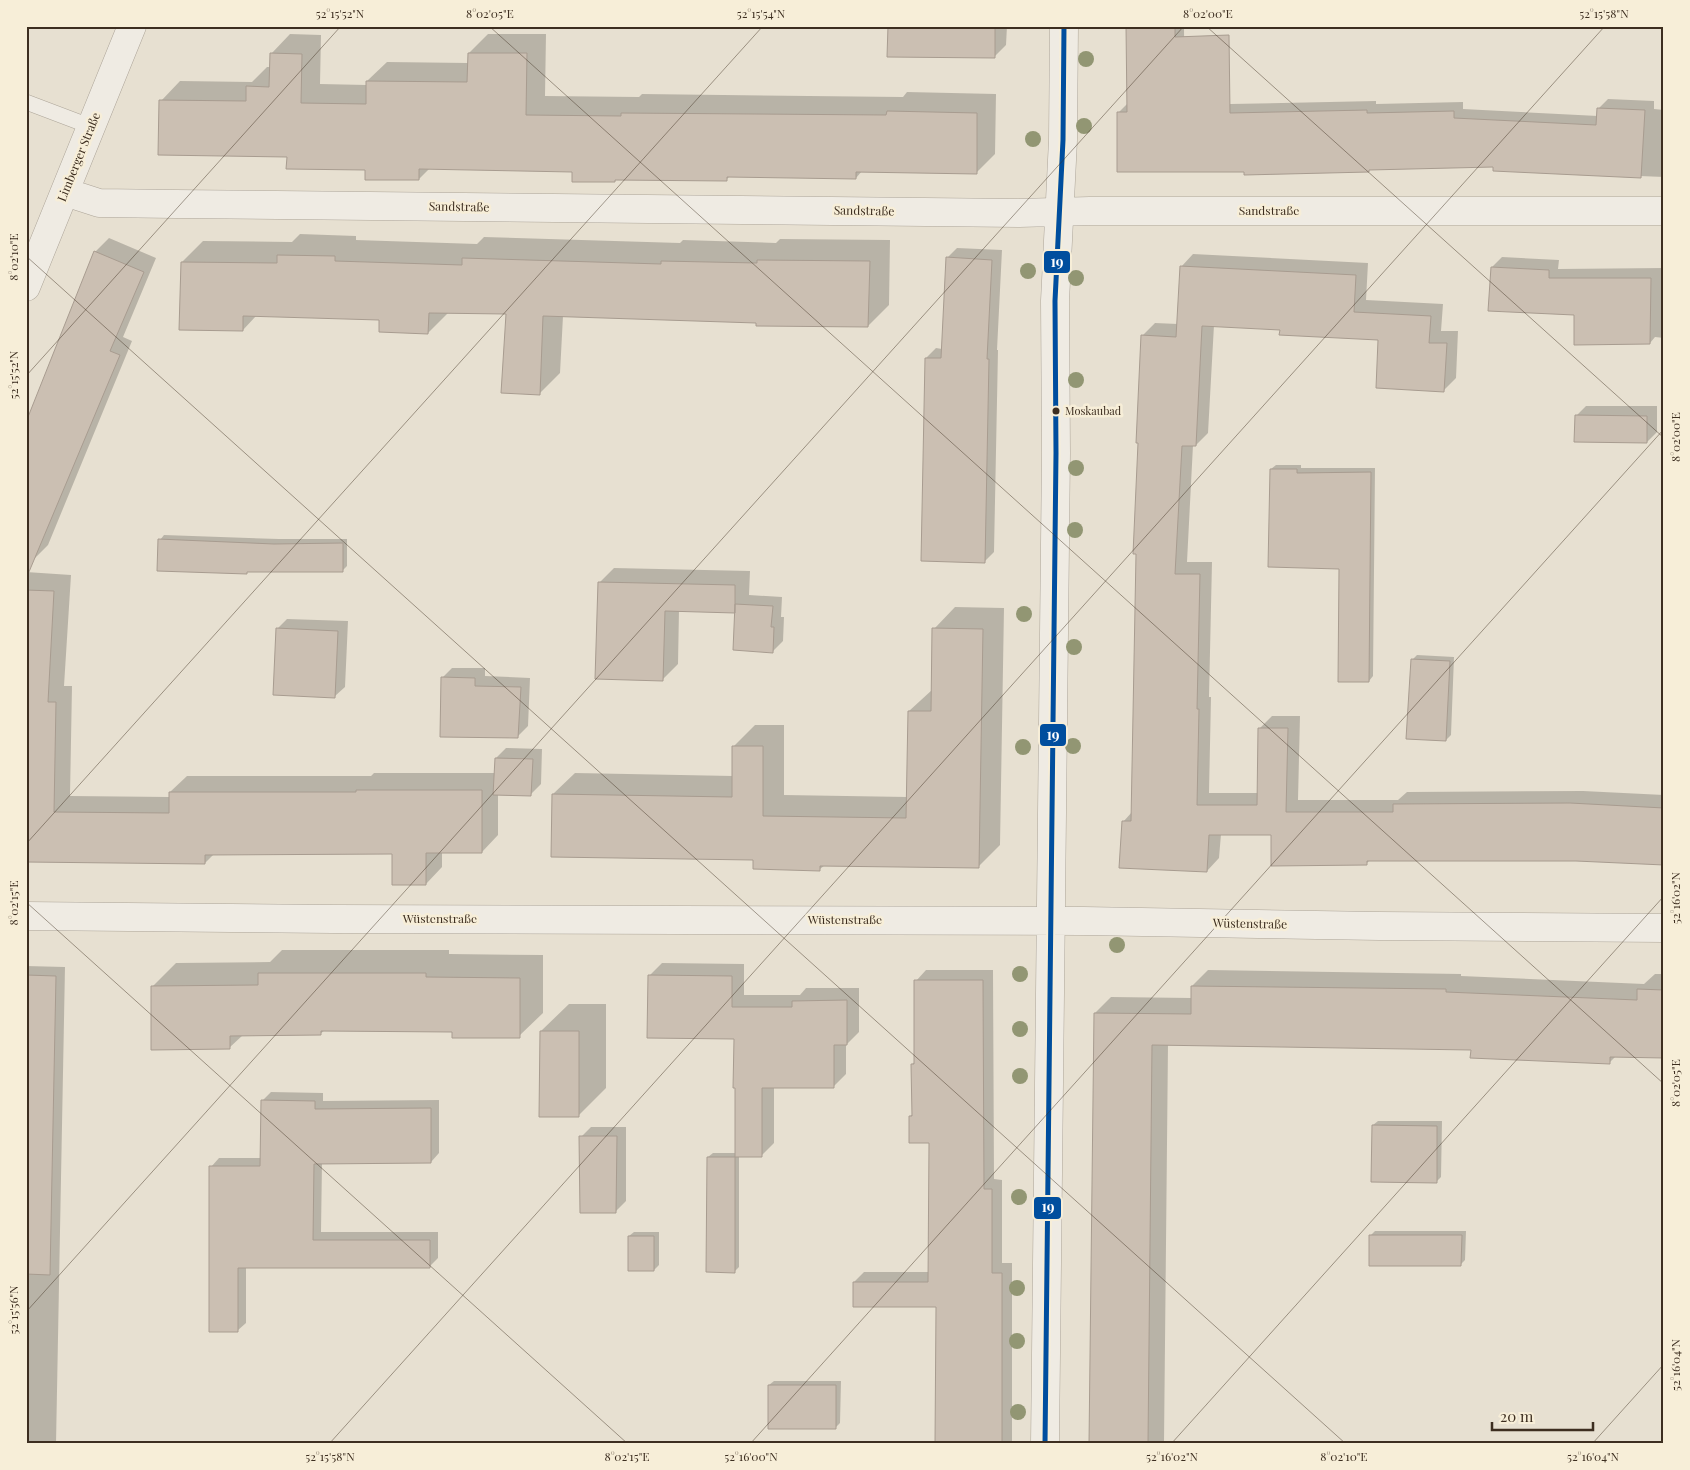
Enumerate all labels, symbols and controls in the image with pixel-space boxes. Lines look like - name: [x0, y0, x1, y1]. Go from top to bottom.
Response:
- text: 52°15'52"N: [316, 5, 365, 21]
- text: 8°02'05"E: [466, 5, 514, 21]
- text: 52°15'54"N: [737, 5, 786, 21]
- text: 8°02'00"E: [1183, 5, 1233, 21]
- text: 52°15'58"N: [1579, 5, 1629, 21]
- street label: Limberger Straße: [53, 110, 103, 204]
- street label: Sandstraße: [429, 197, 489, 215]
- street label: Sandstraße: [834, 201, 894, 219]
- street label: Sandstraße: [1239, 202, 1299, 218]
- text: 8°02'10"E: [5, 233, 21, 281]
- line badge: 19: [1043, 250, 1071, 274]
- text: 19: [1050, 252, 1064, 271]
- text: 52°15'52"N: [5, 350, 21, 399]
- place label: Moskaubad: [1065, 403, 1122, 418]
- marker: Moskaubad: [1051, 406, 1061, 416]
- text: 8°02'00"E: [1667, 412, 1683, 462]
- line badge: 19: [1039, 723, 1067, 747]
- text: 19: [1046, 725, 1060, 744]
- text: 52°16'02"N: [1667, 872, 1683, 924]
- text: 8°02'15"E: [5, 880, 21, 926]
- street label: Wüstenstraße: [402, 910, 477, 926]
- street label: Wüstenstraße: [807, 911, 882, 927]
- street label: Wüstenstraße: [1212, 914, 1287, 932]
- text: 8°02'05"E: [1667, 1059, 1683, 1107]
- line badge: 19: [1033, 1196, 1062, 1220]
- text: 19: [1041, 1197, 1055, 1216]
- text: 52°15'56"N: [5, 1285, 21, 1335]
- text: 52°16'04"N: [1667, 1339, 1683, 1391]
- scale bar: [1492, 1400, 1594, 1432]
- text: 20 m: [1500, 1406, 1534, 1426]
- text: 52°15'58"N: [305, 1448, 355, 1464]
- text: 8°02'15"E: [604, 1448, 650, 1464]
- text: 52°16'00"N: [724, 1448, 778, 1464]
- text: 52°16'02"N: [1146, 1448, 1198, 1464]
- text: 8°02'10"E: [1320, 1448, 1368, 1464]
- text: 52°16'04"N: [1567, 1448, 1619, 1464]

